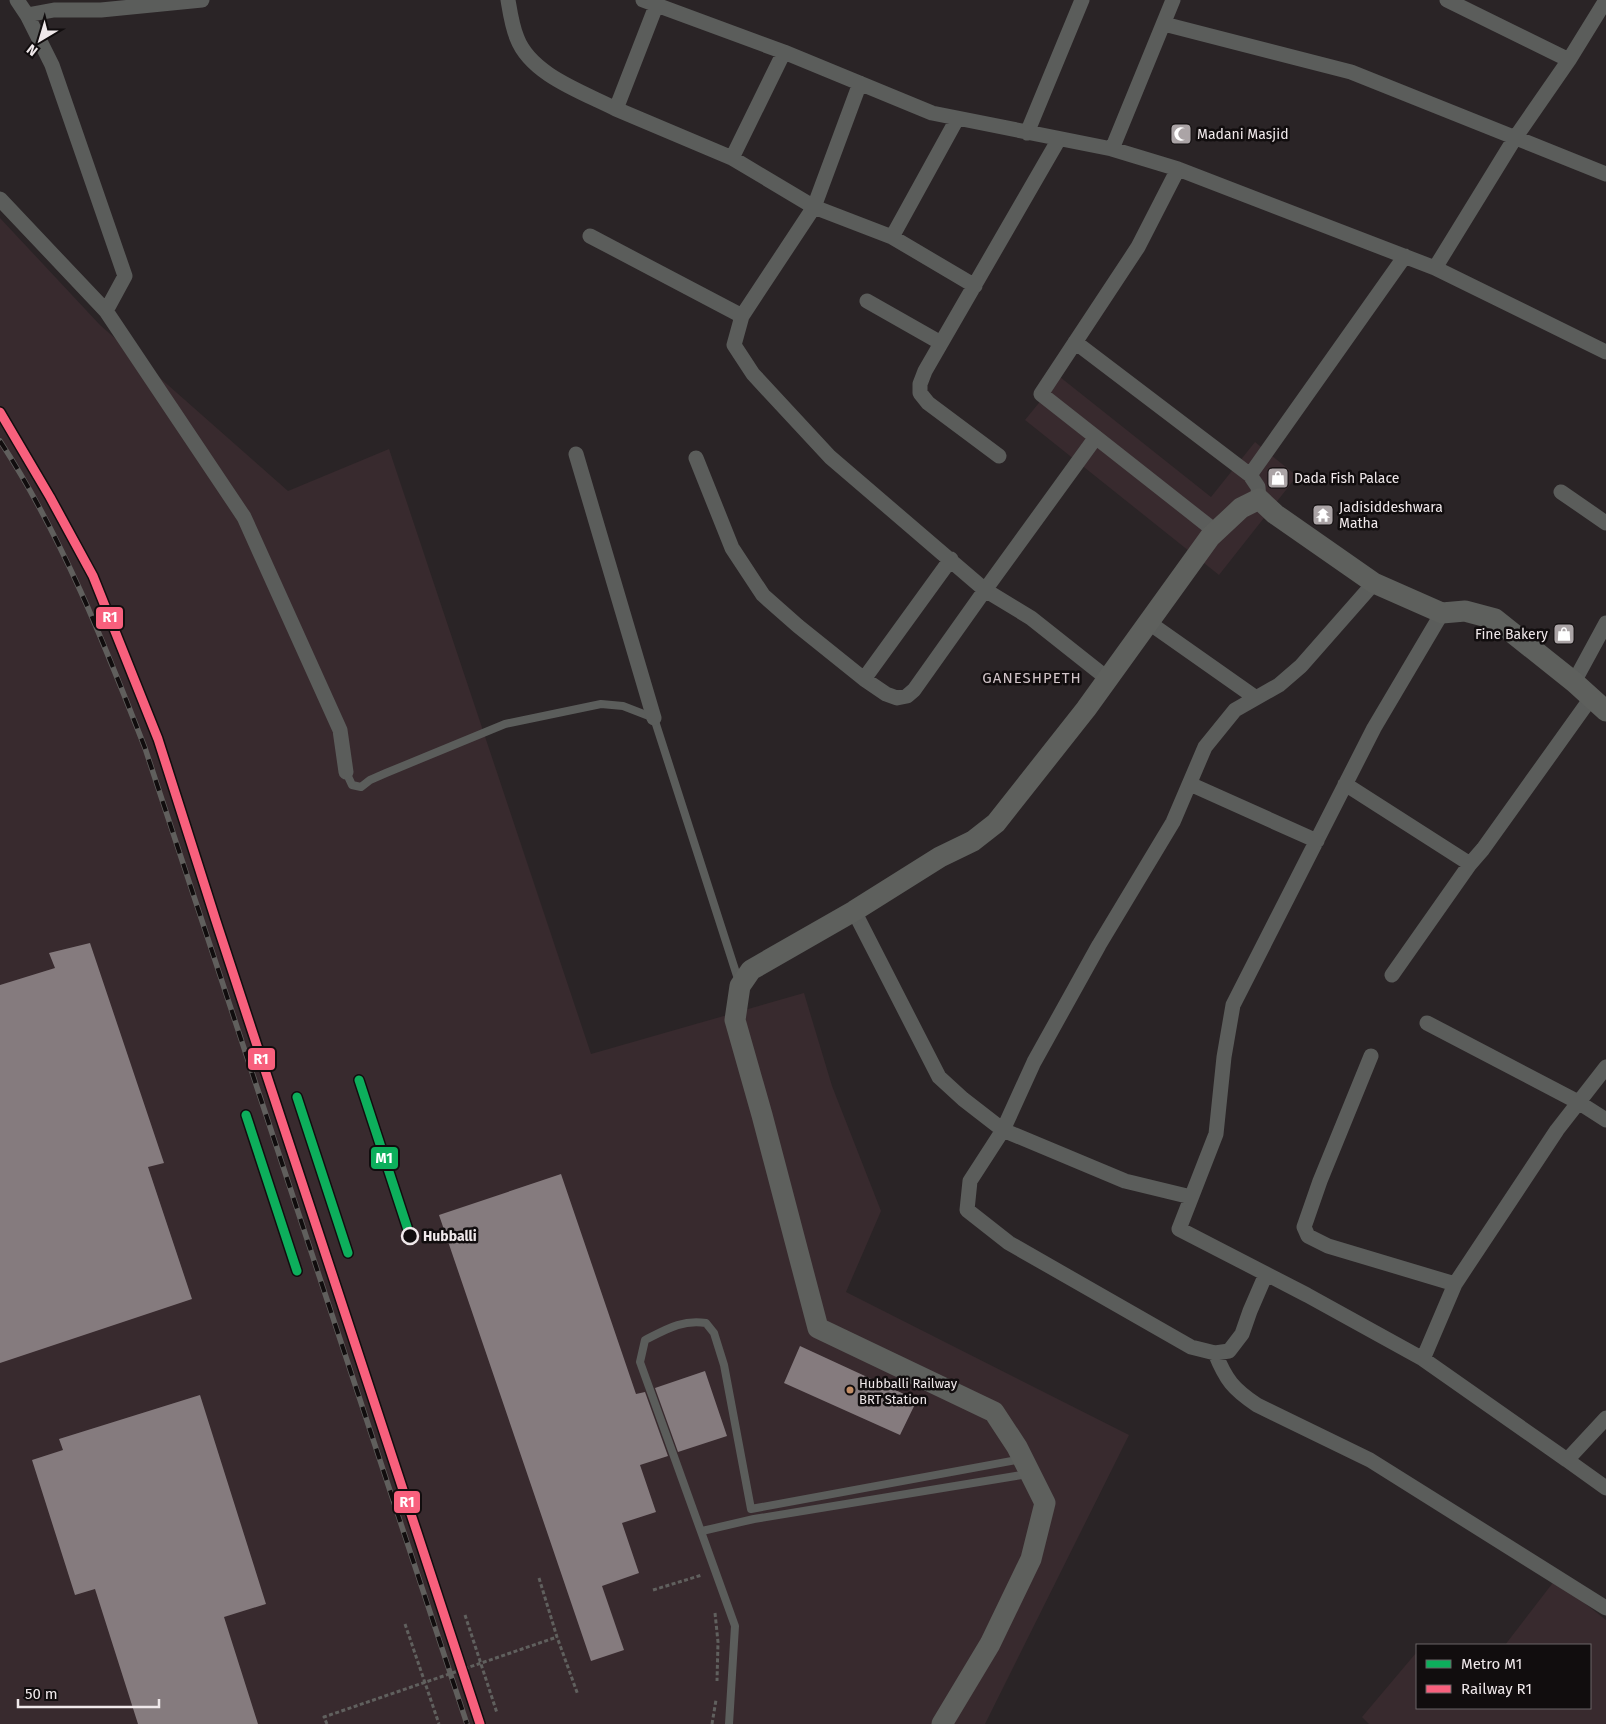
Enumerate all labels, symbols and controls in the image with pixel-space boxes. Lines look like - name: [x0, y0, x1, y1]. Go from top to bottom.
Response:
- north arrow: [15, 15, 65, 65]
- text: N: [23, 40, 41, 59]
- mosque icon: Madani Masjid: [1169, 122, 1193, 146]
- place label: Madani Masjid: [1197, 126, 1289, 143]
- shop icon: Dada Fish Palace: [1266, 466, 1290, 490]
- place label: Dada Fish Palace: [1294, 470, 1400, 487]
- place label: Jadisiddeshwara Matha: [1339, 499, 1443, 532]
- temple icon: Jadisiddeshwara Matha: [1311, 503, 1335, 527]
- line badge: R1: [95, 606, 124, 630]
- text: R1: [103, 609, 117, 626]
- shop icon: Fine Bakery: [1552, 622, 1576, 646]
- place label: Fine Bakery: [1475, 626, 1548, 643]
- district label: GANESHPETH: [982, 669, 1082, 687]
- line badge: R1: [247, 1047, 276, 1071]
- text: R1: [254, 1051, 268, 1068]
- line badge: M1: [370, 1146, 399, 1170]
- text: M1: [375, 1150, 393, 1167]
- marker: Hubballi: [401, 1227, 419, 1245]
- place label: Hubballi: [423, 1228, 477, 1245]
- place label: Hubballi Railway BRT Station: [859, 1376, 958, 1407]
- marker: Hubballi Railway BRT Station: [845, 1385, 855, 1395]
- line badge: R1: [393, 1490, 421, 1514]
- text: R1: [400, 1494, 414, 1511]
- legend: [1416, 1644, 1591, 1709]
- text: Metro M1: [1461, 1655, 1522, 1673]
- scale bar: [18, 1676, 159, 1708]
- text: Railway R1: [1461, 1680, 1532, 1698]
- text: 50 m: [25, 1685, 58, 1703]

